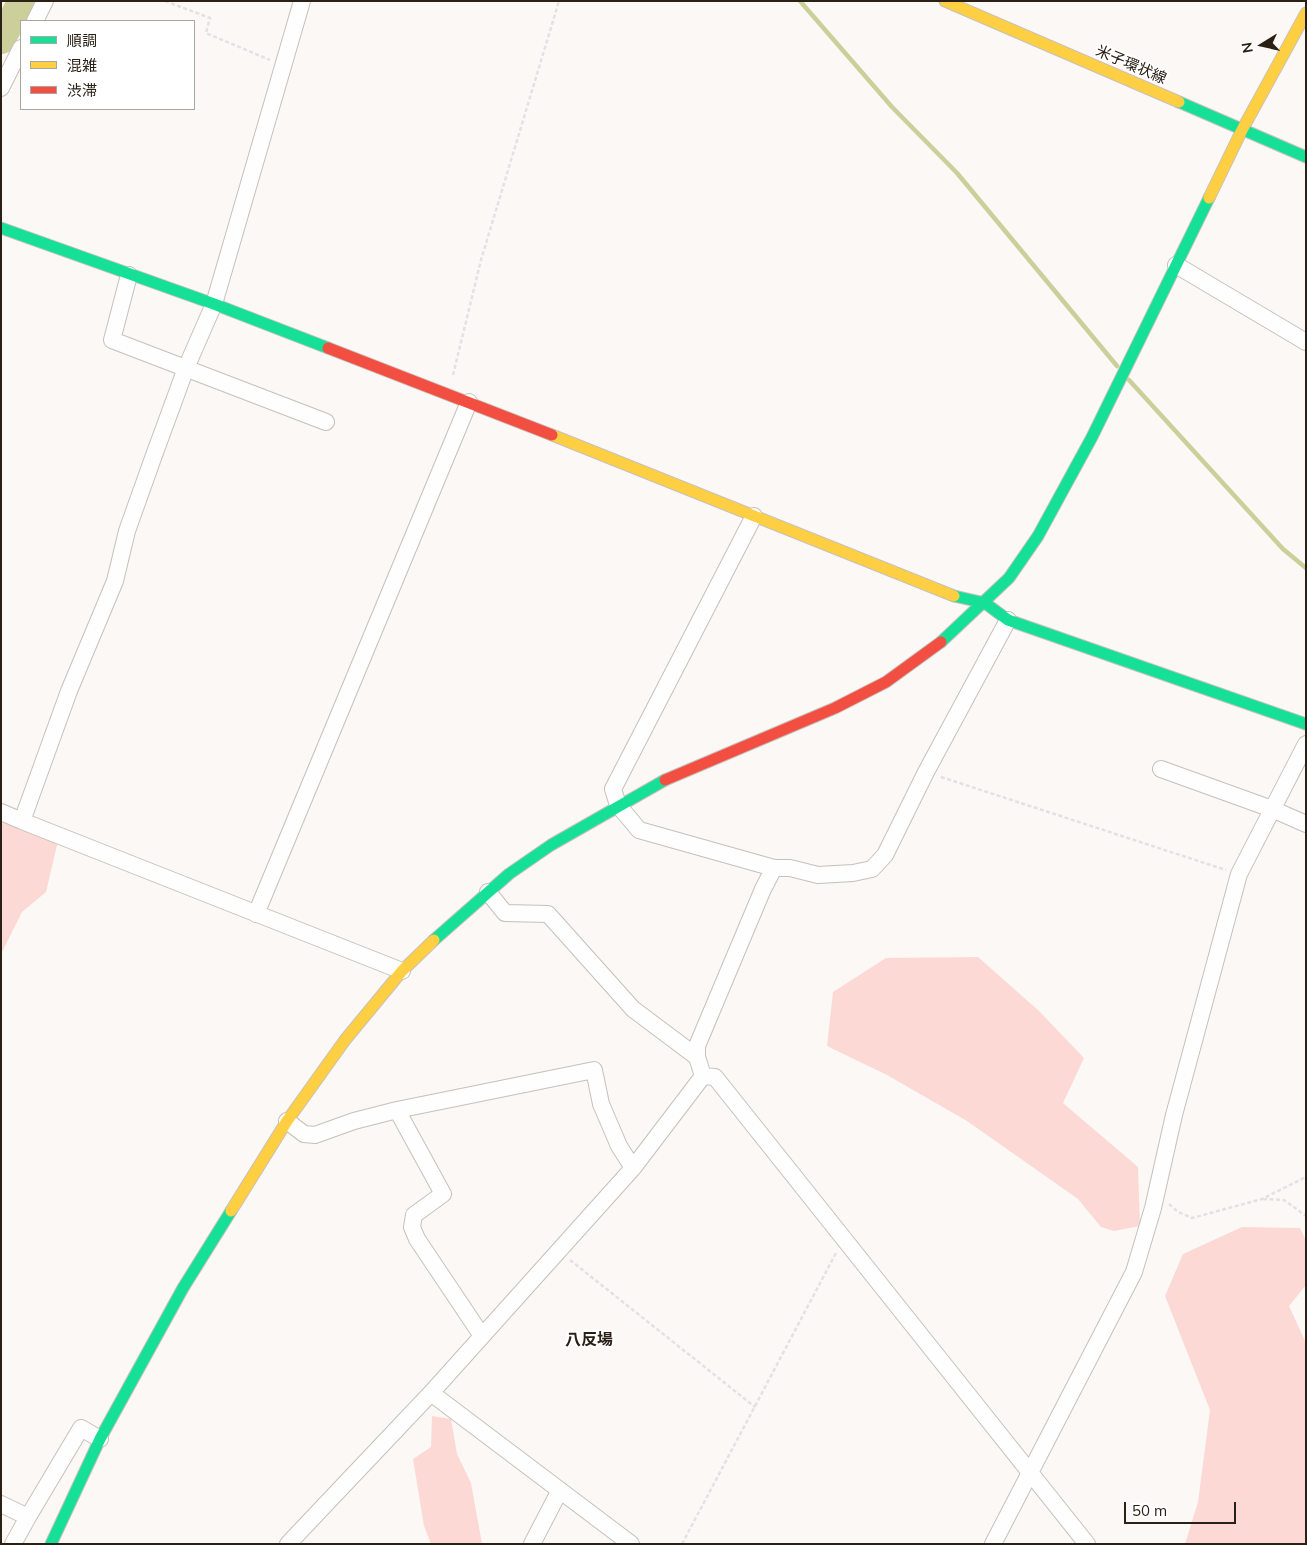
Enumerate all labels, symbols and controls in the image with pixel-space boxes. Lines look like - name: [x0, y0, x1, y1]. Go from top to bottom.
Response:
- legend: [20, 20, 195, 110]
- north arrow: [1237, 20, 1287, 70]
- text: 順調: [67, 31, 97, 50]
- text: N: [1237, 41, 1257, 54]
- street label: 米子環状線: [1093, 42, 1169, 88]
- text: 混雑: [67, 56, 97, 75]
- text: 渋滞: [67, 81, 97, 100]
- district label: 八反場: [565, 1330, 613, 1350]
- scale bar: [1127, 1492, 1240, 1524]
- text: 50 m: [1132, 1501, 1167, 1520]

